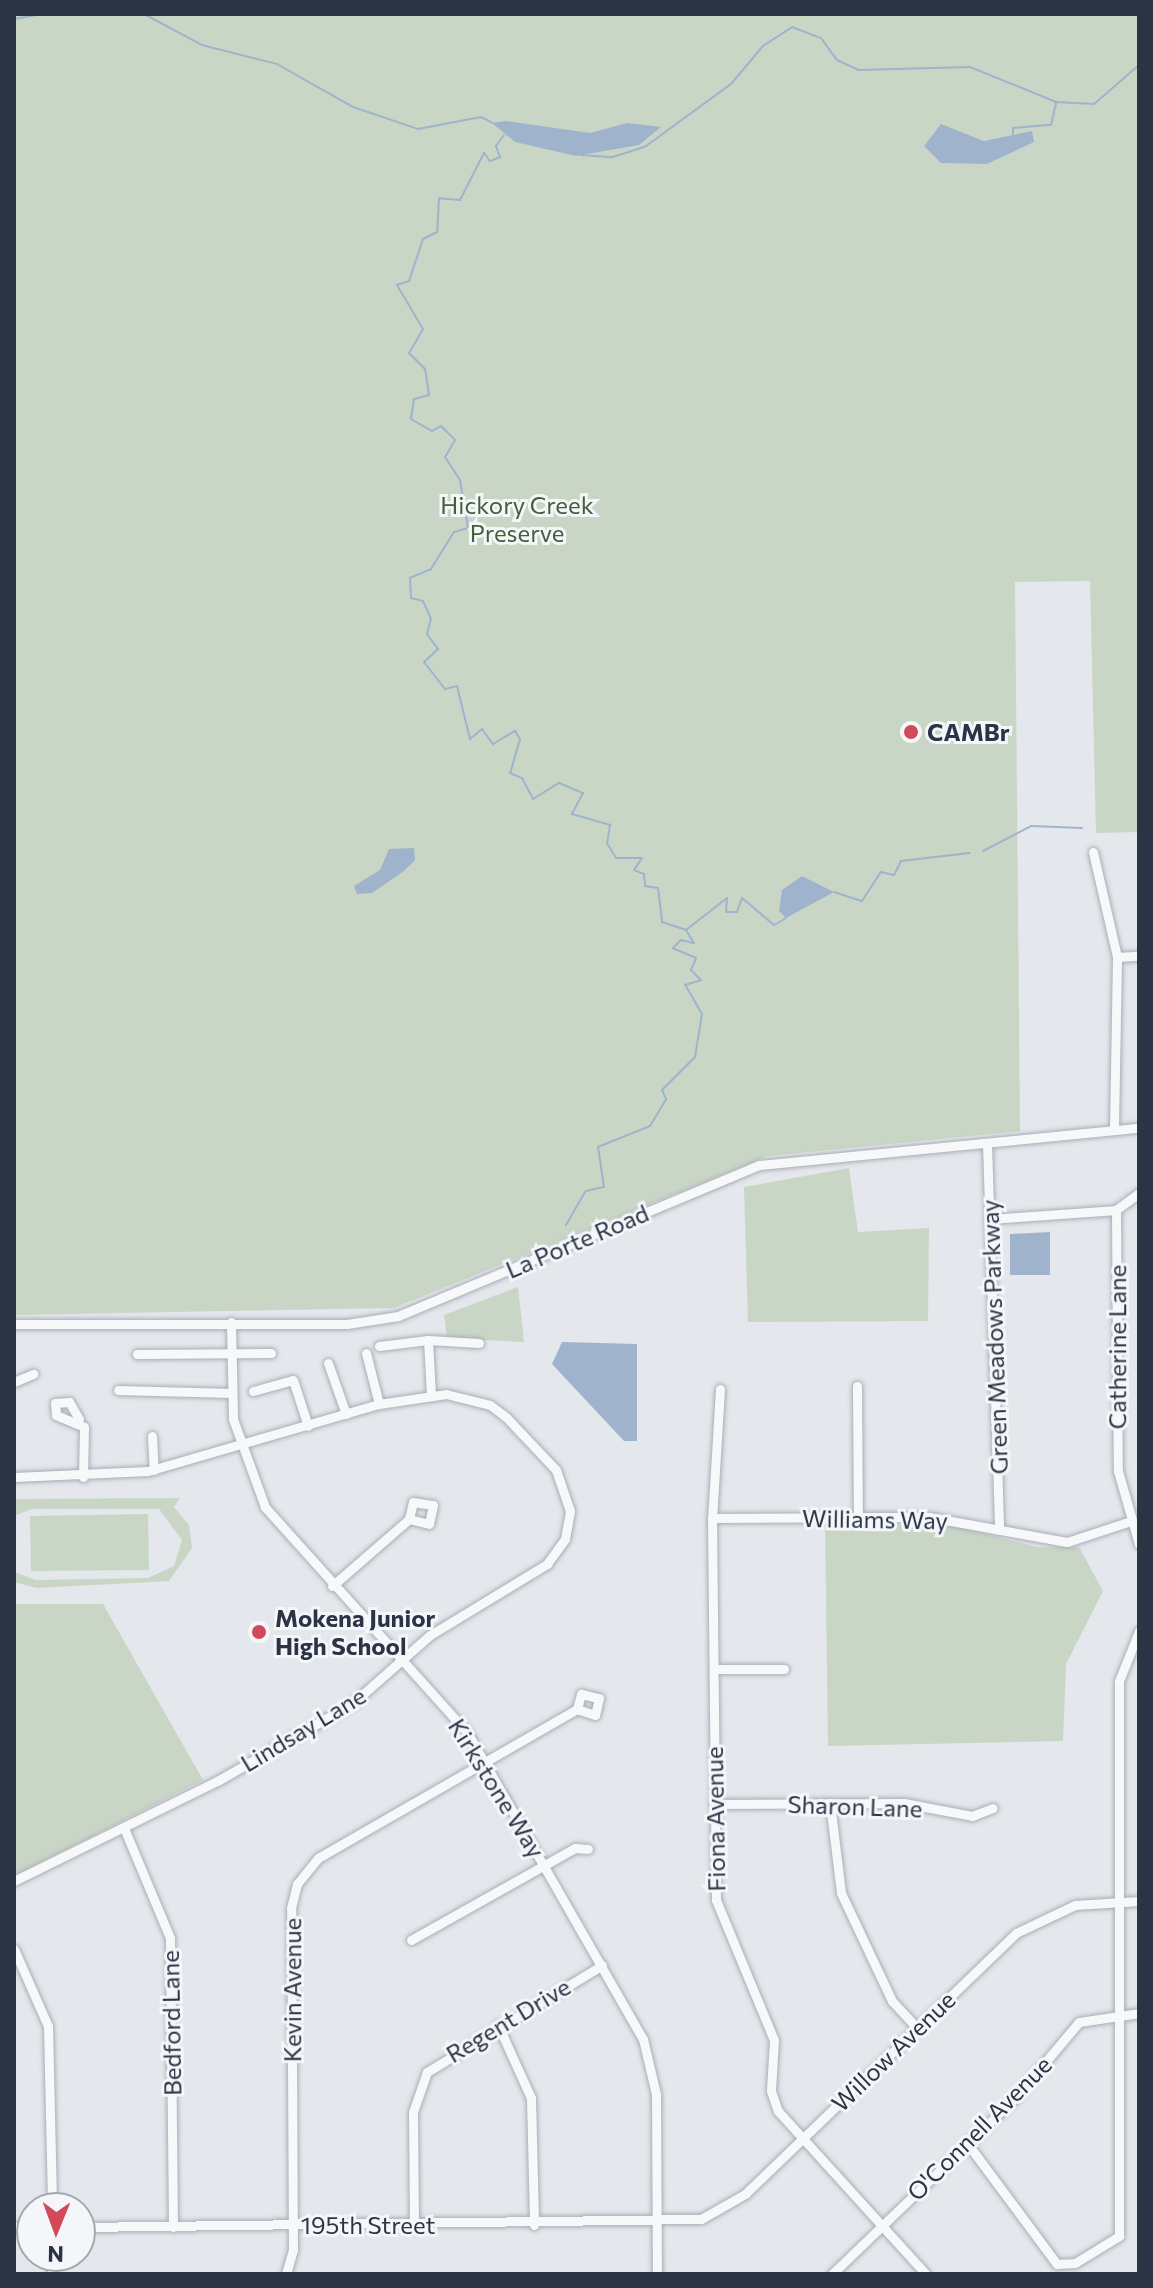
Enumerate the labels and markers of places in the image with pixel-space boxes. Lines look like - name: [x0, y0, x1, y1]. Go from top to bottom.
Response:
- place label: CAMBr: [927, 718, 1010, 746]
- marker: CAMBr: [902, 723, 920, 741]
- place label: Mokena Junior High School: [275, 1604, 435, 1660]
- marker: Mokena Junior High School: [250, 1623, 268, 1641]

